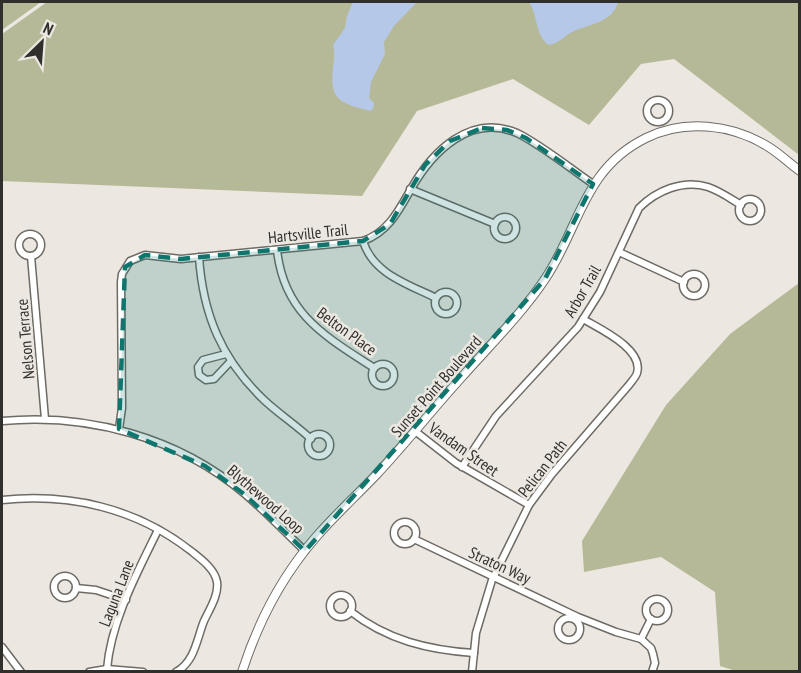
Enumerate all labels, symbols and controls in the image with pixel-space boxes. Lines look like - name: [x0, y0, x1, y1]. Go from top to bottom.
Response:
- north arrow: [12, 12, 72, 72]
- text: N: [40, 18, 56, 39]
- street label: Hartsville Trail: [267, 219, 349, 247]
- street label: Arbor Trail: [559, 261, 605, 321]
- street label: Nelson Terrace: [12, 298, 38, 380]
- street label: Belton Place: [313, 303, 381, 359]
- street label: Sunset Point Boulevard: [386, 331, 486, 441]
- street label: Vandam Street: [424, 417, 503, 481]
- street label: Pelican Path: [513, 435, 571, 501]
- street label: Blythewood Loop: [223, 460, 309, 538]
- street label: Straton Way: [466, 542, 534, 588]
- street label: Laguna Lane: [94, 557, 138, 629]

